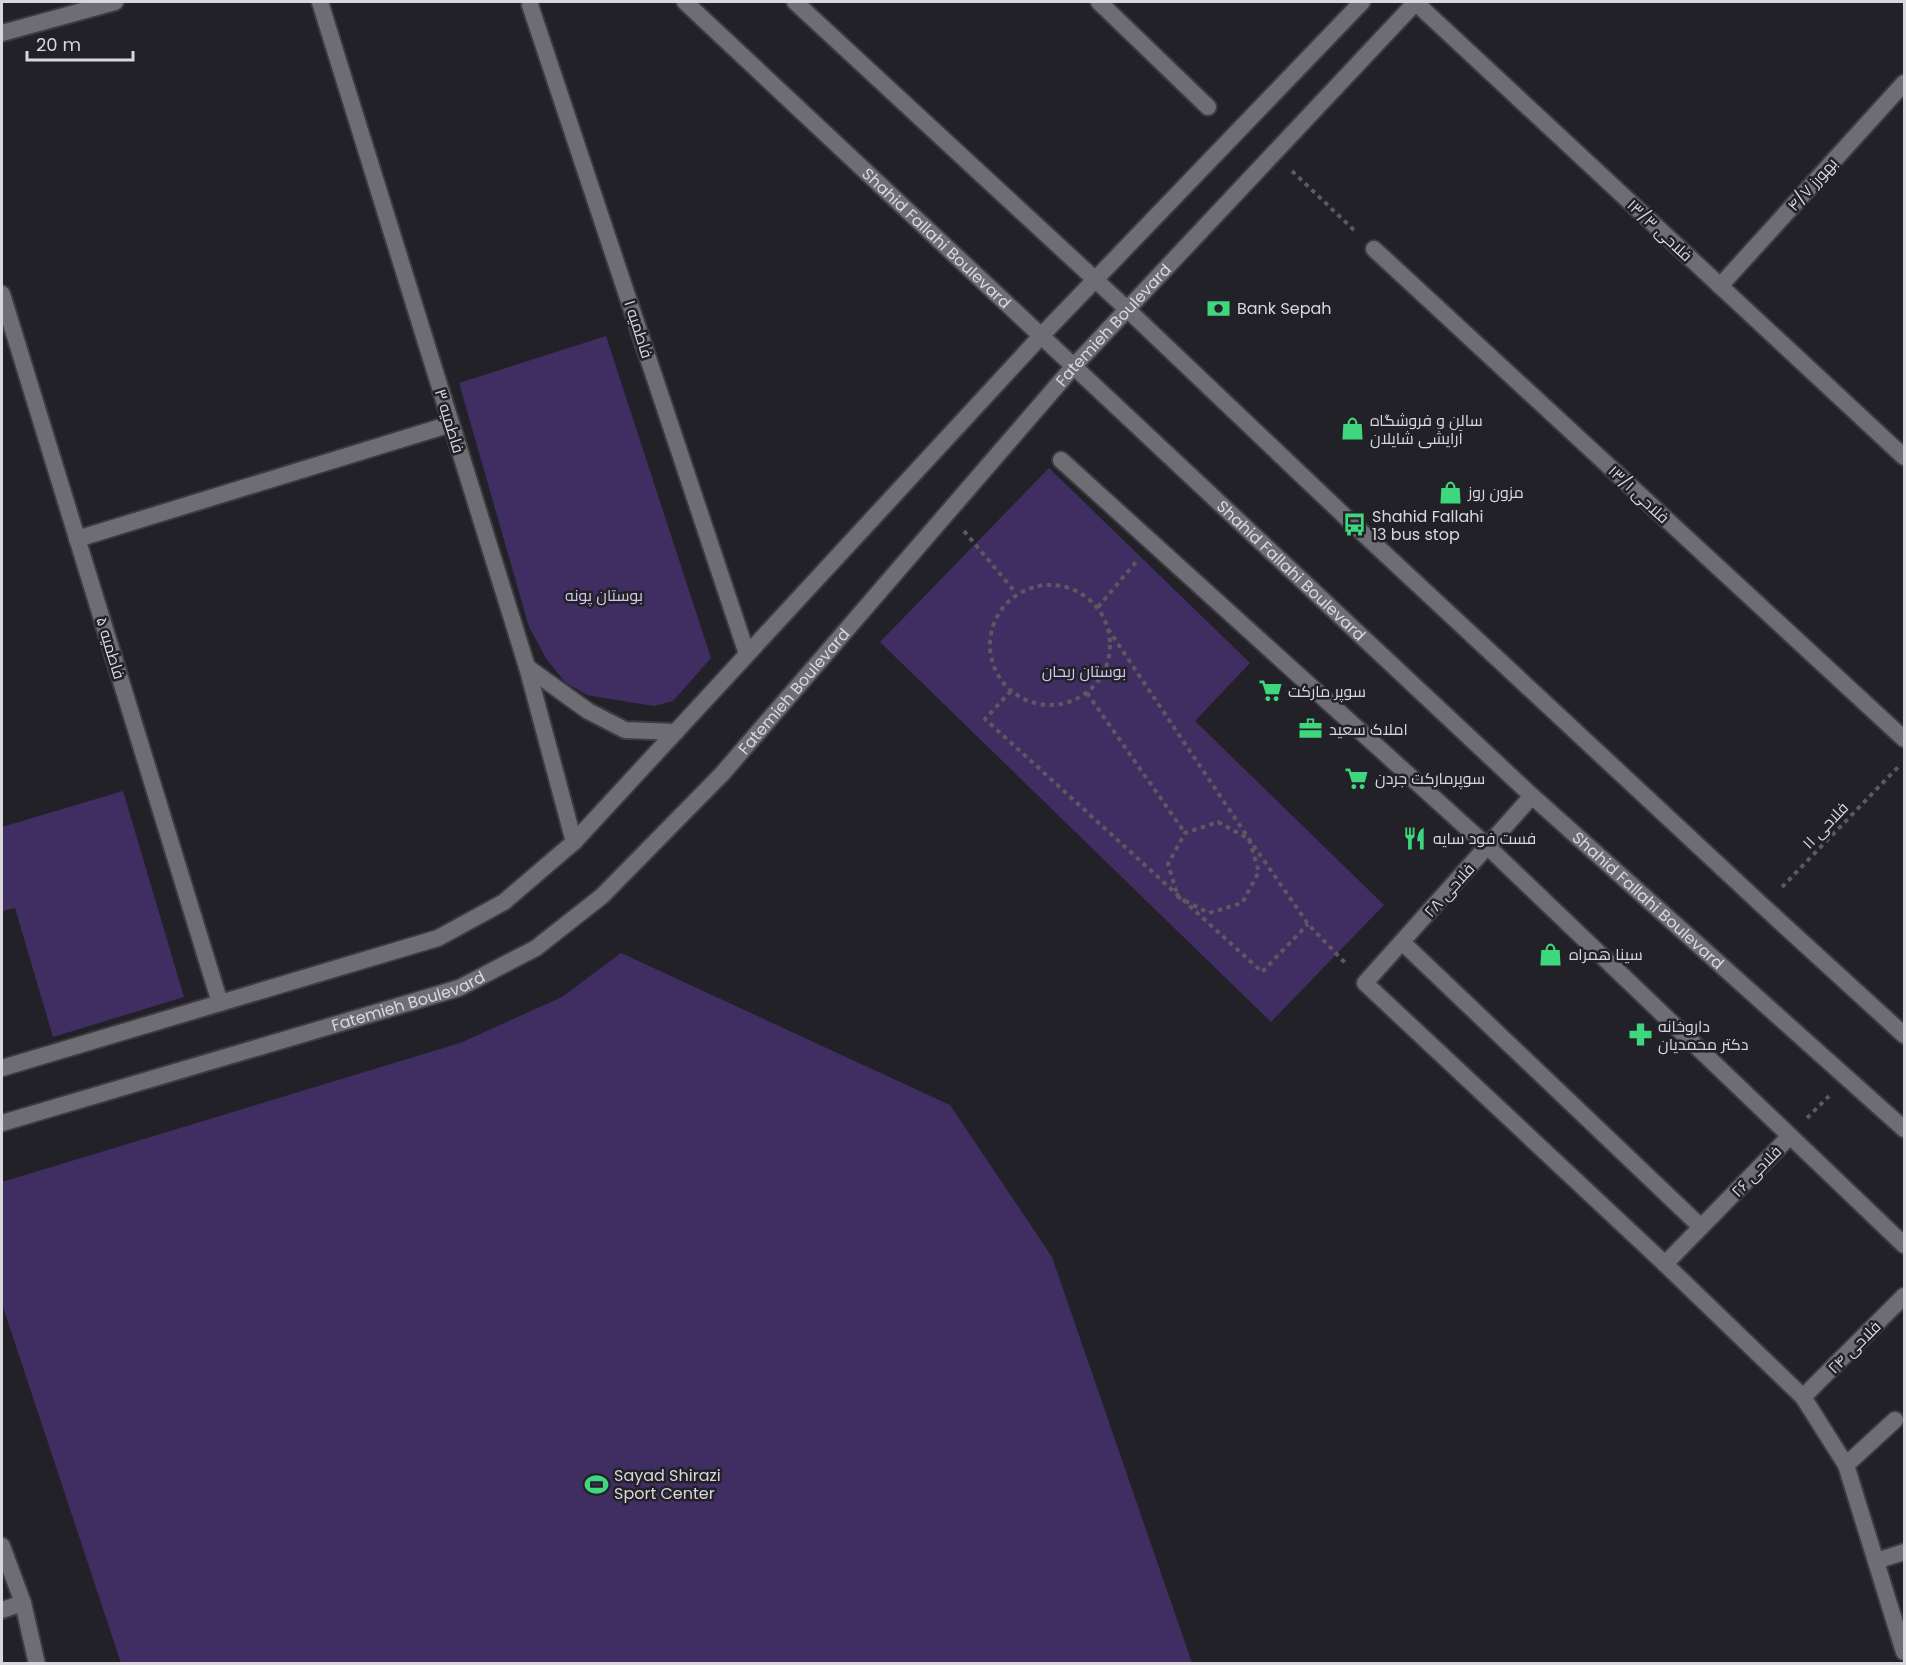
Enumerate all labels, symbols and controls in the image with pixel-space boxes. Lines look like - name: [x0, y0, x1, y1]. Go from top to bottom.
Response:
- scale bar: [27, 24, 134, 62]
- text: 20 m: [36, 32, 81, 57]
- street label: بهورز ۴/۷: [1782, 152, 1843, 216]
- street label: Shahid Fallahi Boulevard: [857, 163, 1016, 314]
- street label: فلاحی ۱۳/۳: [1622, 194, 1697, 267]
- street label: Fatemieh Boulevard: [1050, 259, 1176, 392]
- bank icon: Bank Sepah: [1206, 295, 1232, 321]
- street label: فاطمیه ۱: [618, 297, 659, 361]
- place label: Bank Sepah: [1237, 297, 1332, 320]
- street label: فاطمیه ۳: [429, 386, 470, 456]
- place label: سالن و فروشگاه آرایشی شایلان: [1370, 409, 1483, 450]
- shop icon: سالن و فروشگاه آرایشی شایلان: [1339, 416, 1365, 442]
- street label: فلاحی ۱۳/۱: [1603, 460, 1674, 529]
- shop icon: مزون روز: [1437, 479, 1463, 505]
- place label: مزون روز: [1467, 481, 1524, 504]
- street label: Shahid Fallahi Boulevard: [1211, 495, 1371, 646]
- place label: Shahid Fallahi 13 bus stop: [1372, 505, 1483, 546]
- bus stop icon: Shahid Fallahi 13 bus stop: [1341, 512, 1367, 538]
- park label: بوستان پونه: [565, 584, 643, 607]
- street label: فاطمیه ۵: [90, 614, 131, 682]
- street label: Fatemieh Boulevard: [733, 623, 855, 760]
- park label: بوستان ریحان: [1042, 660, 1126, 683]
- supermarket icon: سوپر مارکت: [1257, 678, 1283, 704]
- place label: سوپر مارکت: [1288, 680, 1366, 703]
- office icon: املاک سعید: [1298, 716, 1324, 742]
- place label: املاک سعید: [1329, 718, 1408, 741]
- supermarket icon: سوپرمارکت جردن: [1344, 765, 1370, 791]
- place label: سوپرمارکت جردن: [1375, 767, 1485, 790]
- street label: فلاحی ۱۱: [1797, 797, 1854, 854]
- restaurant icon: فست فود سایه: [1402, 825, 1428, 851]
- street label: Shahid Fallahi Boulevard: [1567, 826, 1729, 975]
- place label: فست فود سایه: [1433, 827, 1536, 850]
- street label: فلاحی ۲۸: [1419, 858, 1480, 923]
- shop icon: سینا همراه: [1538, 941, 1564, 967]
- place label: سینا همراه: [1569, 943, 1643, 966]
- street label: Fatemieh Boulevard: [329, 965, 489, 1037]
- place label: داروخانه دکتر محمدیان: [1658, 1015, 1748, 1056]
- pharmacy icon: داروخانه دکتر محمدیان: [1627, 1022, 1653, 1048]
- street label: فلاحی ۲۶: [1726, 1140, 1787, 1202]
- street label: فلاحی ۲۴: [1823, 1316, 1886, 1379]
- place label: Sayad Shirazi Sport Center: [614, 1464, 721, 1505]
- sports icon: Sayad Shirazi Sport Center: [583, 1471, 609, 1497]

